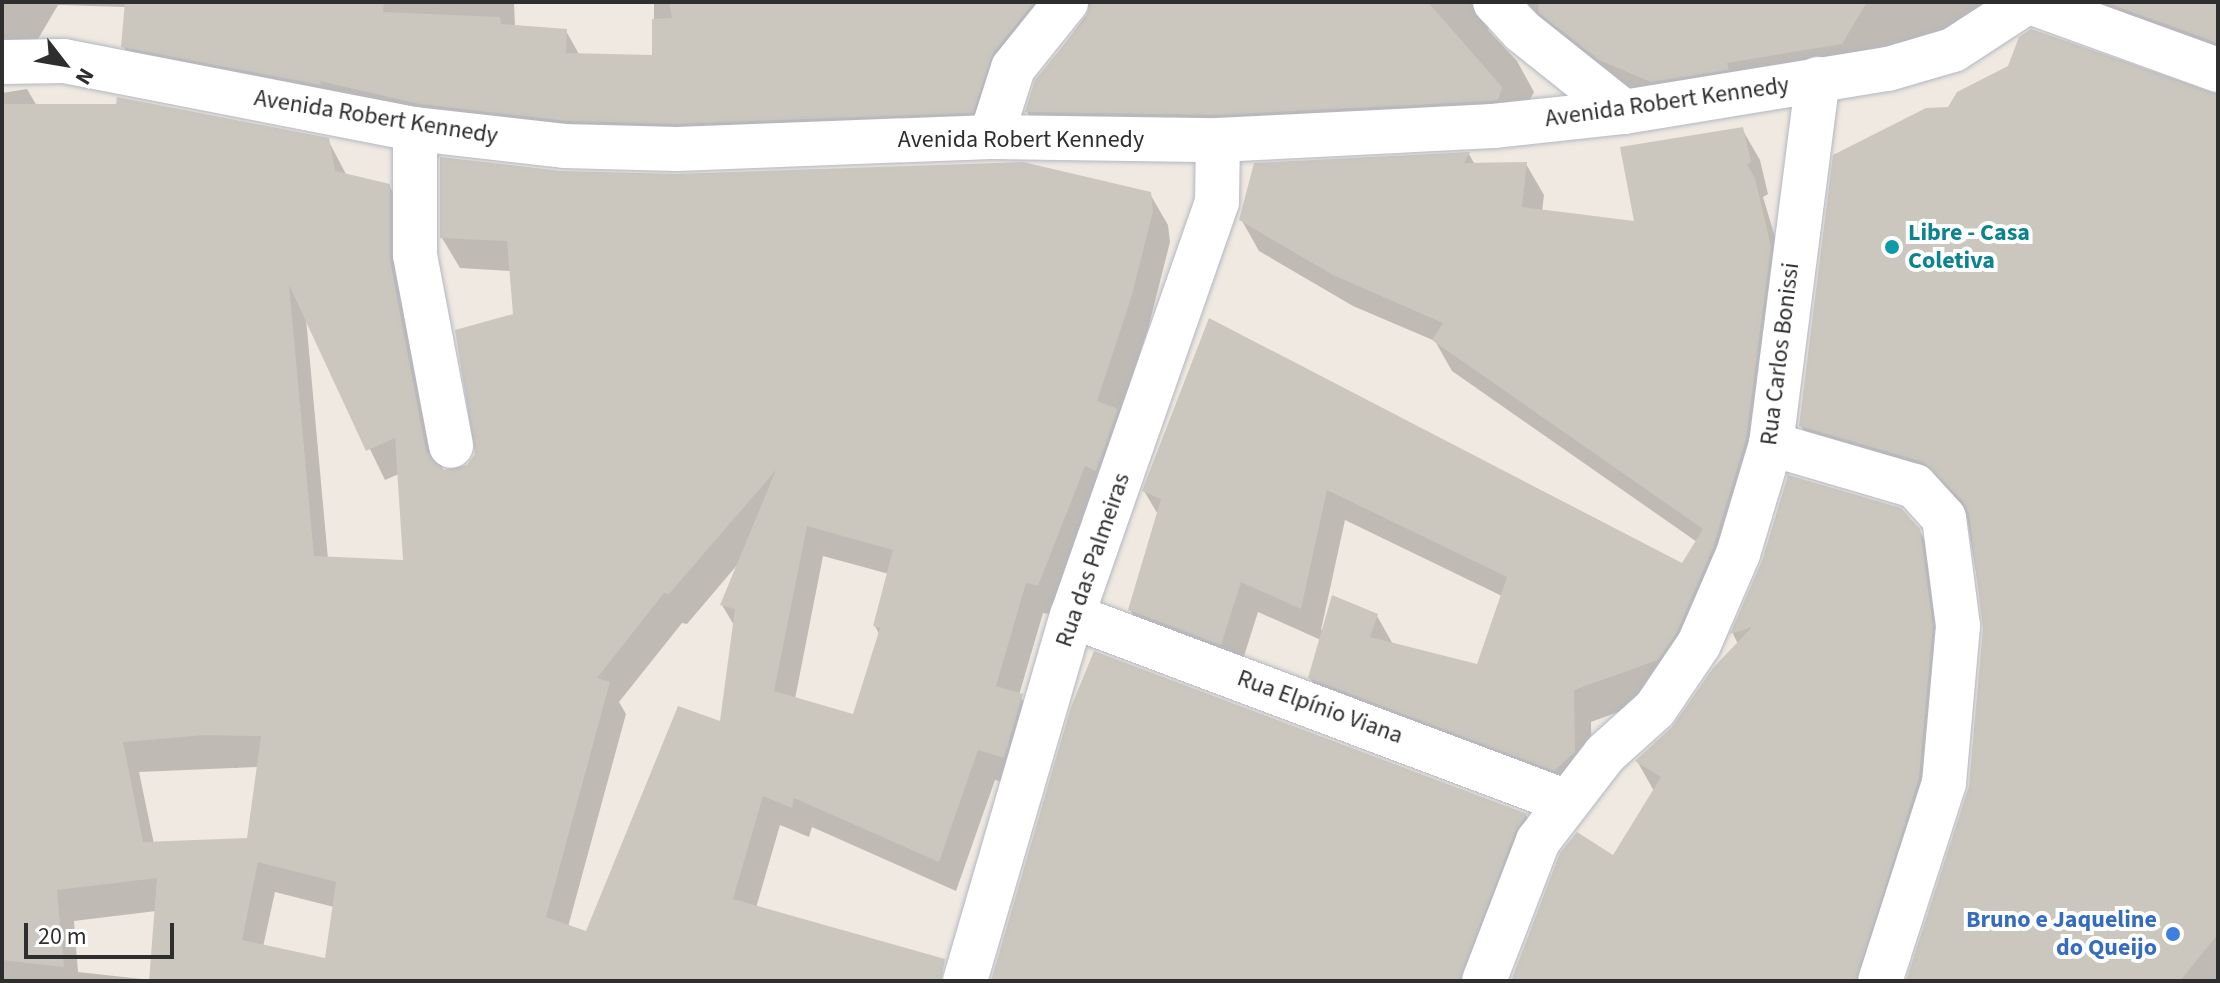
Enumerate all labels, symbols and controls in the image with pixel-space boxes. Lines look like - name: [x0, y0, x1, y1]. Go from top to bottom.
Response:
- north arrow: [24, 24, 104, 104]
- text: N: [67, 62, 102, 91]
- street label: Avenida Robert Kennedy: [1543, 71, 1791, 133]
- street label: Avenida Robert Kennedy: [252, 84, 500, 150]
- street label: Avenida Robert Kennedy: [898, 126, 1144, 154]
- place label: Libre - Casa Coletiva: [1908, 219, 2030, 275]
- marker: Libre - Casa Coletiva: [1883, 238, 1901, 256]
- street label: Rua Carlos Bonissi: [1755, 261, 1805, 447]
- street label: Rua das Palmeiras: [1050, 469, 1136, 651]
- street label: Rua Elpínio Viana: [1233, 664, 1407, 750]
- place label: Bruno e Jaqueline do Queijo: [1966, 906, 2157, 962]
- scale bar: [28, 907, 178, 957]
- text: 20 m: [38, 919, 87, 954]
- marker: Bruno e Jaqueline do Queijo: [2164, 925, 2182, 943]

